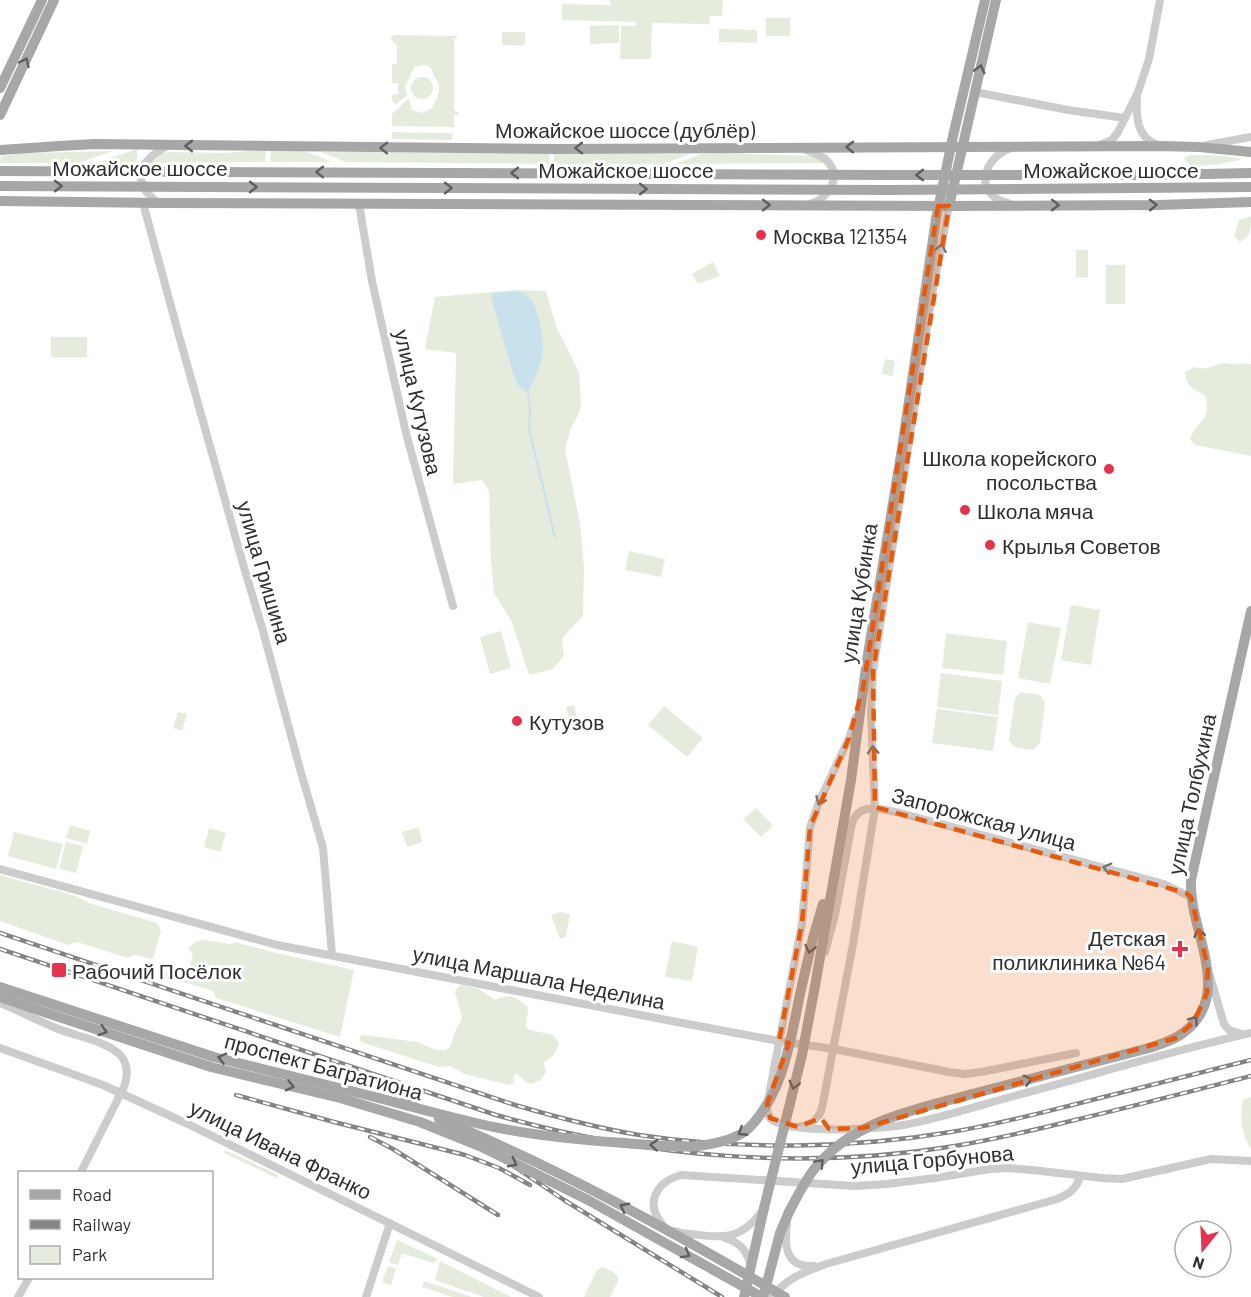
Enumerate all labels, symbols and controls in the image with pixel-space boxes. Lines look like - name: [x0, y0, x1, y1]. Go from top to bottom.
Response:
- one-way arrow: [18, 58, 30, 69]
- one-way arrow: [973, 64, 986, 74]
- street label: Можайское шоссе (дублёр): [495, 117, 756, 142]
- one-way arrow: [185, 140, 194, 152]
- one-way arrow: [846, 141, 855, 154]
- one-way arrow: [380, 142, 389, 154]
- one-way arrow: [575, 142, 584, 155]
- street label: Можайское шоссе: [52, 155, 228, 180]
- street label: Можайское шоссе: [538, 157, 714, 182]
- street label: Можайское шоссе: [1023, 157, 1199, 182]
- one-way arrow: [315, 166, 324, 178]
- one-way arrow: [510, 167, 519, 179]
- one-way arrow: [915, 169, 924, 181]
- one-way arrow: [54, 180, 63, 192]
- one-way arrow: [249, 181, 258, 193]
- one-way arrow: [444, 182, 453, 194]
- one-way arrow: [639, 183, 648, 195]
- one-way arrow: [761, 199, 770, 211]
- one-way arrow: [1051, 199, 1060, 211]
- one-way arrow: [1149, 199, 1158, 211]
- place label: Москва 121354: [773, 223, 908, 248]
- marker: Москва 121354: [754, 228, 768, 242]
- one-way arrow: [934, 243, 947, 253]
- street label: улица Кутузова: [390, 327, 448, 478]
- place label: Школа корейского посольства: [922, 445, 1097, 494]
- marker: Школа корейского посольства: [1102, 462, 1116, 476]
- street label: улица Гришина: [233, 498, 297, 647]
- place label: Школа мяча: [977, 498, 1094, 523]
- marker: Школа мяча: [958, 503, 972, 517]
- street label: улица Кубинка: [835, 521, 881, 665]
- place label: Крылья Советов: [1002, 533, 1161, 558]
- marker: Крылья Советов: [983, 538, 997, 552]
- place label: Кутузов: [529, 709, 604, 734]
- street label: улица Толбухина: [1162, 711, 1220, 877]
- marker: Кутузов: [510, 714, 524, 728]
- one-way arrow: [866, 745, 879, 754]
- street label: Запорожская улица: [889, 781, 1079, 855]
- one-way arrow: [815, 794, 827, 805]
- one-way arrow: [1102, 863, 1112, 876]
- place label: Детская поликлиника №64: [992, 925, 1166, 974]
- one-way arrow: [1194, 928, 1207, 938]
- street label: улица Маршала Неделина: [411, 940, 668, 1014]
- marker: Детская поликлиника №64: [1171, 940, 1189, 958]
- one-way arrow: [805, 943, 818, 953]
- place label: Рабочий Посёлок: [72, 958, 242, 983]
- marker: Рабочий Посёлок: [50, 961, 68, 979]
- one-way arrow: [1187, 1016, 1198, 1027]
- one-way arrow: [97, 1024, 108, 1036]
- street label: проспект Багратиона: [222, 1028, 426, 1105]
- one-way arrow: [217, 1053, 227, 1066]
- one-way arrow: [1023, 1074, 1033, 1087]
- one-way arrow: [285, 1078, 295, 1091]
- one-way arrow: [789, 1079, 802, 1089]
- street label: улица Ивана Франко: [186, 1094, 376, 1204]
- one-way arrow: [738, 1125, 748, 1137]
- one-way arrow: [649, 1139, 658, 1152]
- street label: улица Горбунова: [850, 1139, 1015, 1179]
- one-way arrow: [507, 1155, 518, 1167]
- one-way arrow: [813, 1160, 824, 1170]
- legend: [18, 1171, 213, 1279]
- text: Road: [72, 1183, 112, 1205]
- one-way arrow: [620, 1203, 630, 1214]
- text: Railway: [72, 1213, 131, 1235]
- north arrow: [1173, 1219, 1233, 1279]
- text: Park: [72, 1243, 107, 1265]
- one-way arrow: [679, 1247, 690, 1258]
- text: N: [1190, 1253, 1206, 1274]

